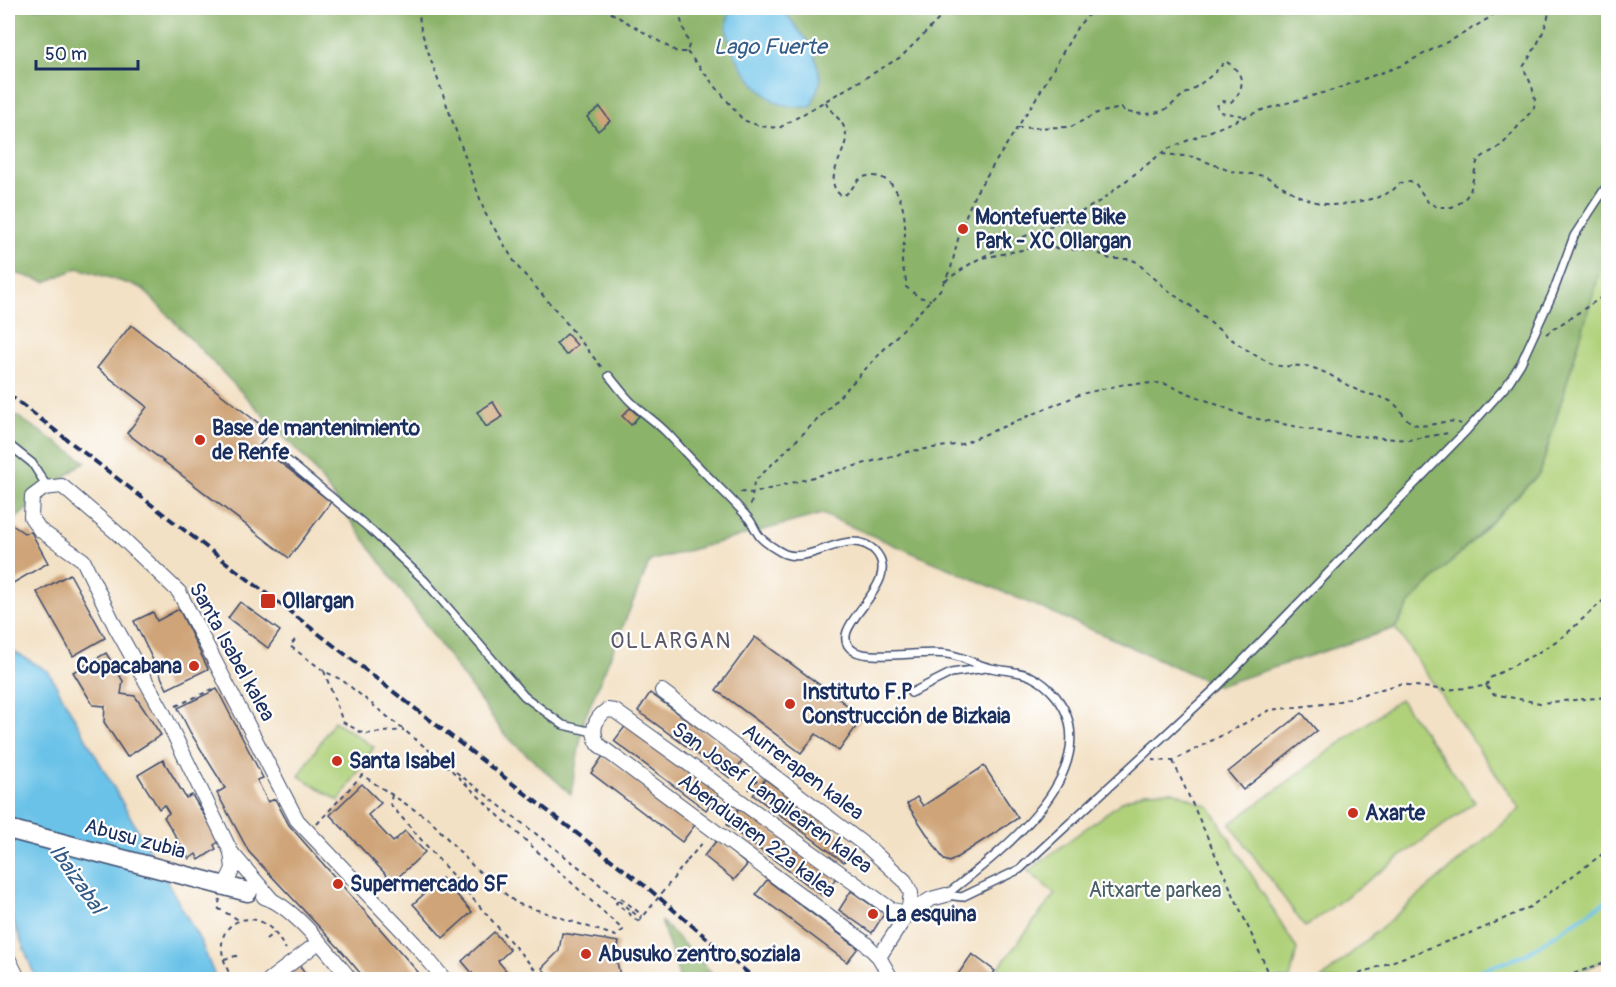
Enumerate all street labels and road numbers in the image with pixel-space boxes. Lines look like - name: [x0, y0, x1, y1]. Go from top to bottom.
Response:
- street label: Santa Isabel kalea: [183, 578, 281, 726]
- street label: San Josef Langilearen kalea: [666, 716, 878, 880]
- street label: Aurrerapen kalea: [737, 717, 869, 827]
- street label: Abenduaren 22a kalea: [672, 768, 842, 904]
- street label: Abusu zubia: [81, 813, 189, 865]

